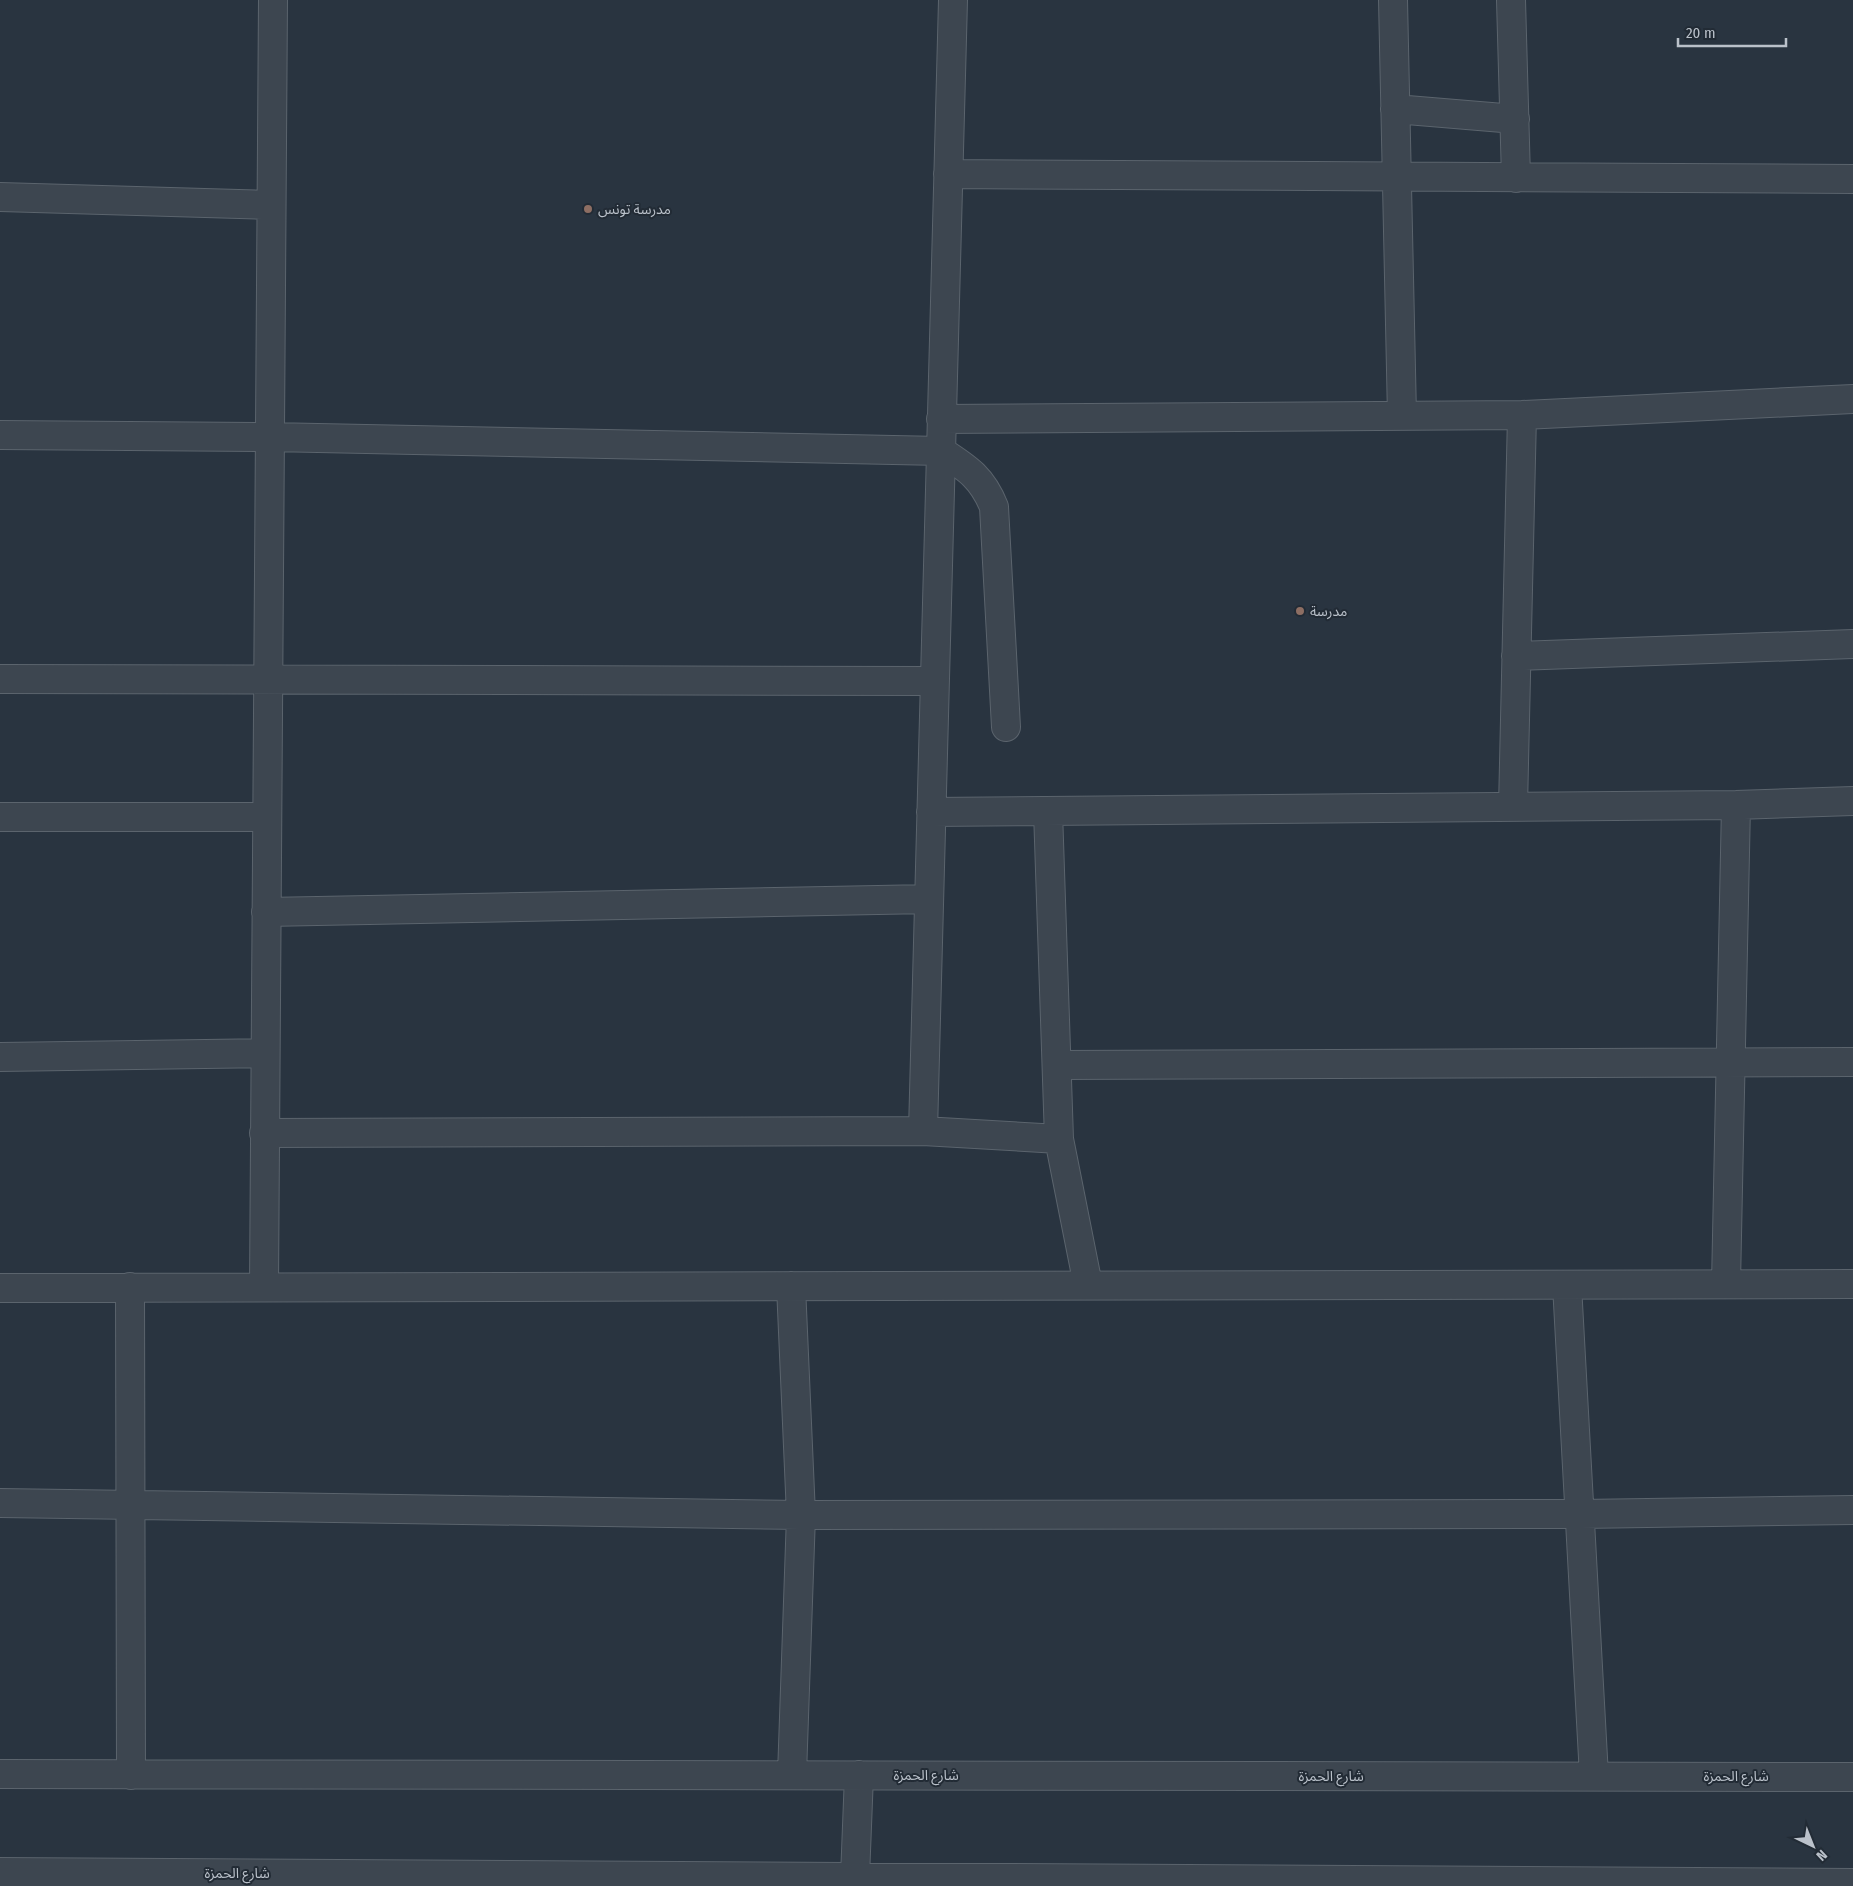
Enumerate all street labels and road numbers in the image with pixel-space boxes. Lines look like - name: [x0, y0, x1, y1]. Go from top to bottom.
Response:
- street label: شارع الحمزة: [893, 1767, 959, 1786]
- street label: شارع الحمزة: [1298, 1768, 1364, 1787]
- street label: شارع الحمزة: [1703, 1768, 1769, 1787]
- street label: شارع الحمزة: [204, 1865, 270, 1884]

